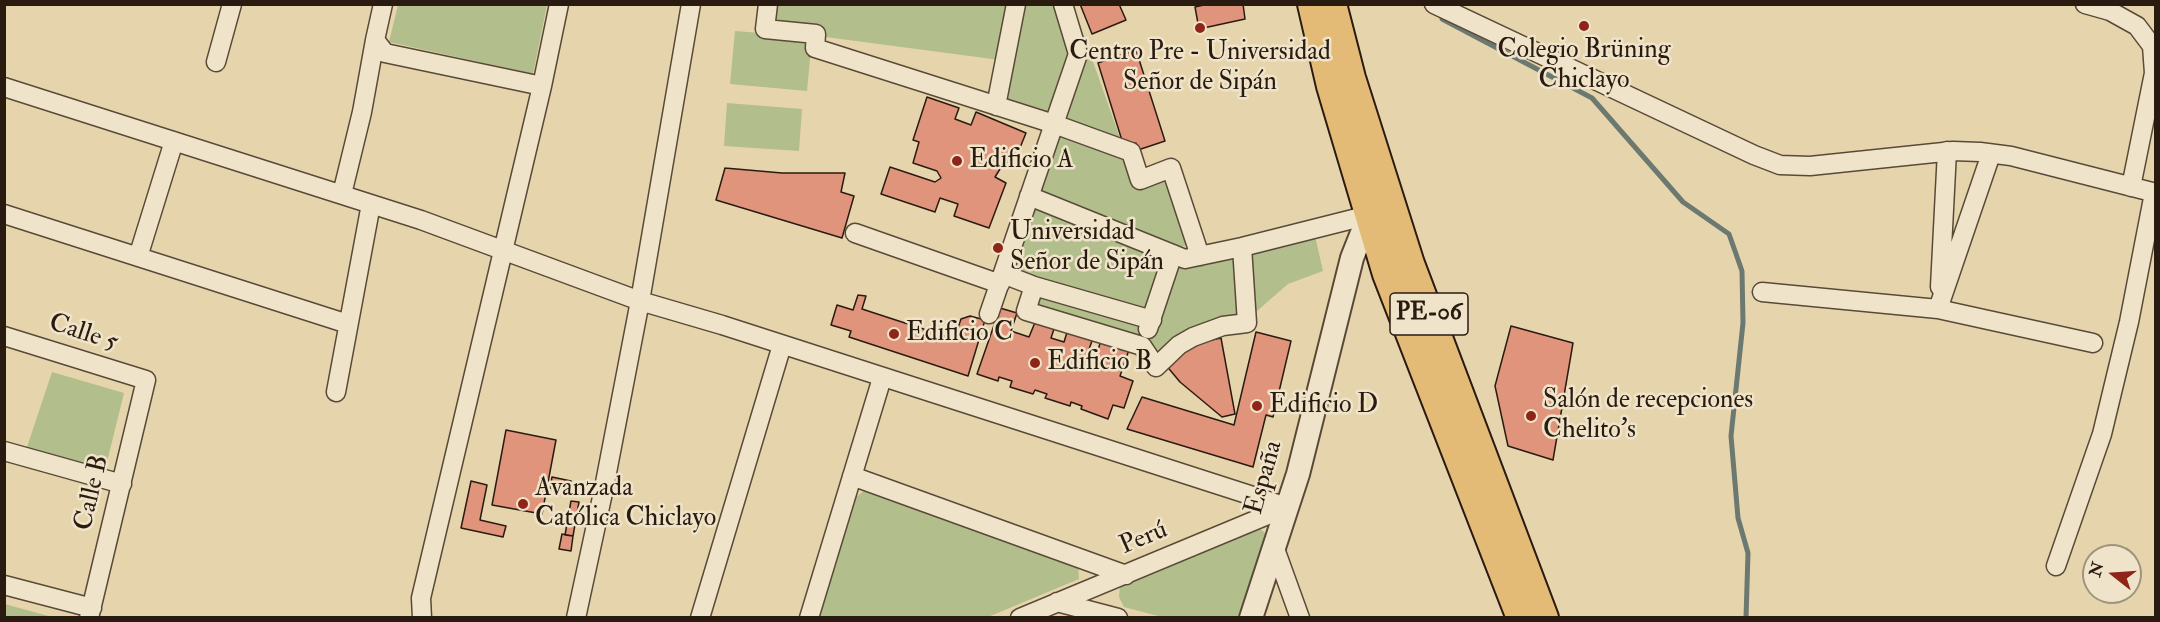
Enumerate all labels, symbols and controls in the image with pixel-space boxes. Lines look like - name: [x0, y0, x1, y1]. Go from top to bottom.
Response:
- marker: Colegio Brüning Chiclayo: [1577, 19, 1591, 33]
- marker: Centro Pre - Universidad Señor de Sipán: [1193, 21, 1207, 35]
- place label: Colegio Brüning Chiclayo: [1498, 35, 1670, 96]
- place label: Centro Pre - Universidad Señor de Sipán: [1069, 37, 1331, 98]
- place label: Edificio A: [969, 145, 1074, 177]
- marker: Edificio A: [950, 154, 964, 168]
- place label: Universidad Señor de Sipán: [1010, 217, 1164, 278]
- marker: Universidad Señor de Sipán: [991, 241, 1005, 255]
- road number: PE-06: [1390, 293, 1468, 335]
- street label: Calle 5: [45, 308, 121, 360]
- place label: Edificio C: [906, 318, 1013, 350]
- marker: Edificio C: [887, 327, 901, 341]
- place label: Edificio B: [1047, 347, 1152, 379]
- marker: Edificio B: [1028, 356, 1042, 370]
- place label: Salón de recepciones Chelito's: [1543, 385, 1753, 446]
- place label: Edificio D: [1269, 390, 1378, 422]
- marker: Edificio D: [1250, 399, 1264, 413]
- marker: Salón de recepciones Chelito's: [1524, 409, 1538, 423]
- street label: España: [1240, 437, 1290, 519]
- street label: Calle B: [69, 452, 117, 534]
- place label: Avanzada Católica Chiclayo: [535, 473, 716, 534]
- marker: Avanzada Católica Chiclayo: [516, 497, 530, 511]
- street label: Perú: [1116, 515, 1172, 563]
- north arrow: [2082, 544, 2142, 604]
- text: N: [2085, 560, 2108, 579]

